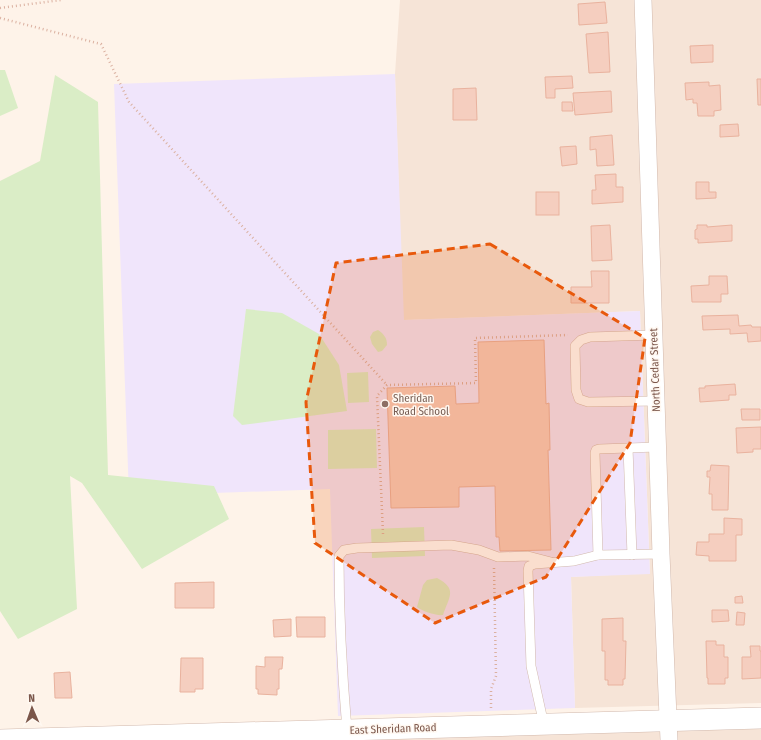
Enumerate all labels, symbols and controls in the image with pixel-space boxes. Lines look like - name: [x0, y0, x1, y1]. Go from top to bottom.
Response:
- street label: North Cedar Street: [647, 327, 663, 412]
- place label: Sheridan Road School: [393, 392, 449, 418]
- marker: Sheridan Road School: [380, 399, 390, 409]
- north arrow: [12, 688, 52, 728]
- text: N: [28, 692, 35, 705]
- street label: East Sheridan Road: [349, 721, 437, 737]

